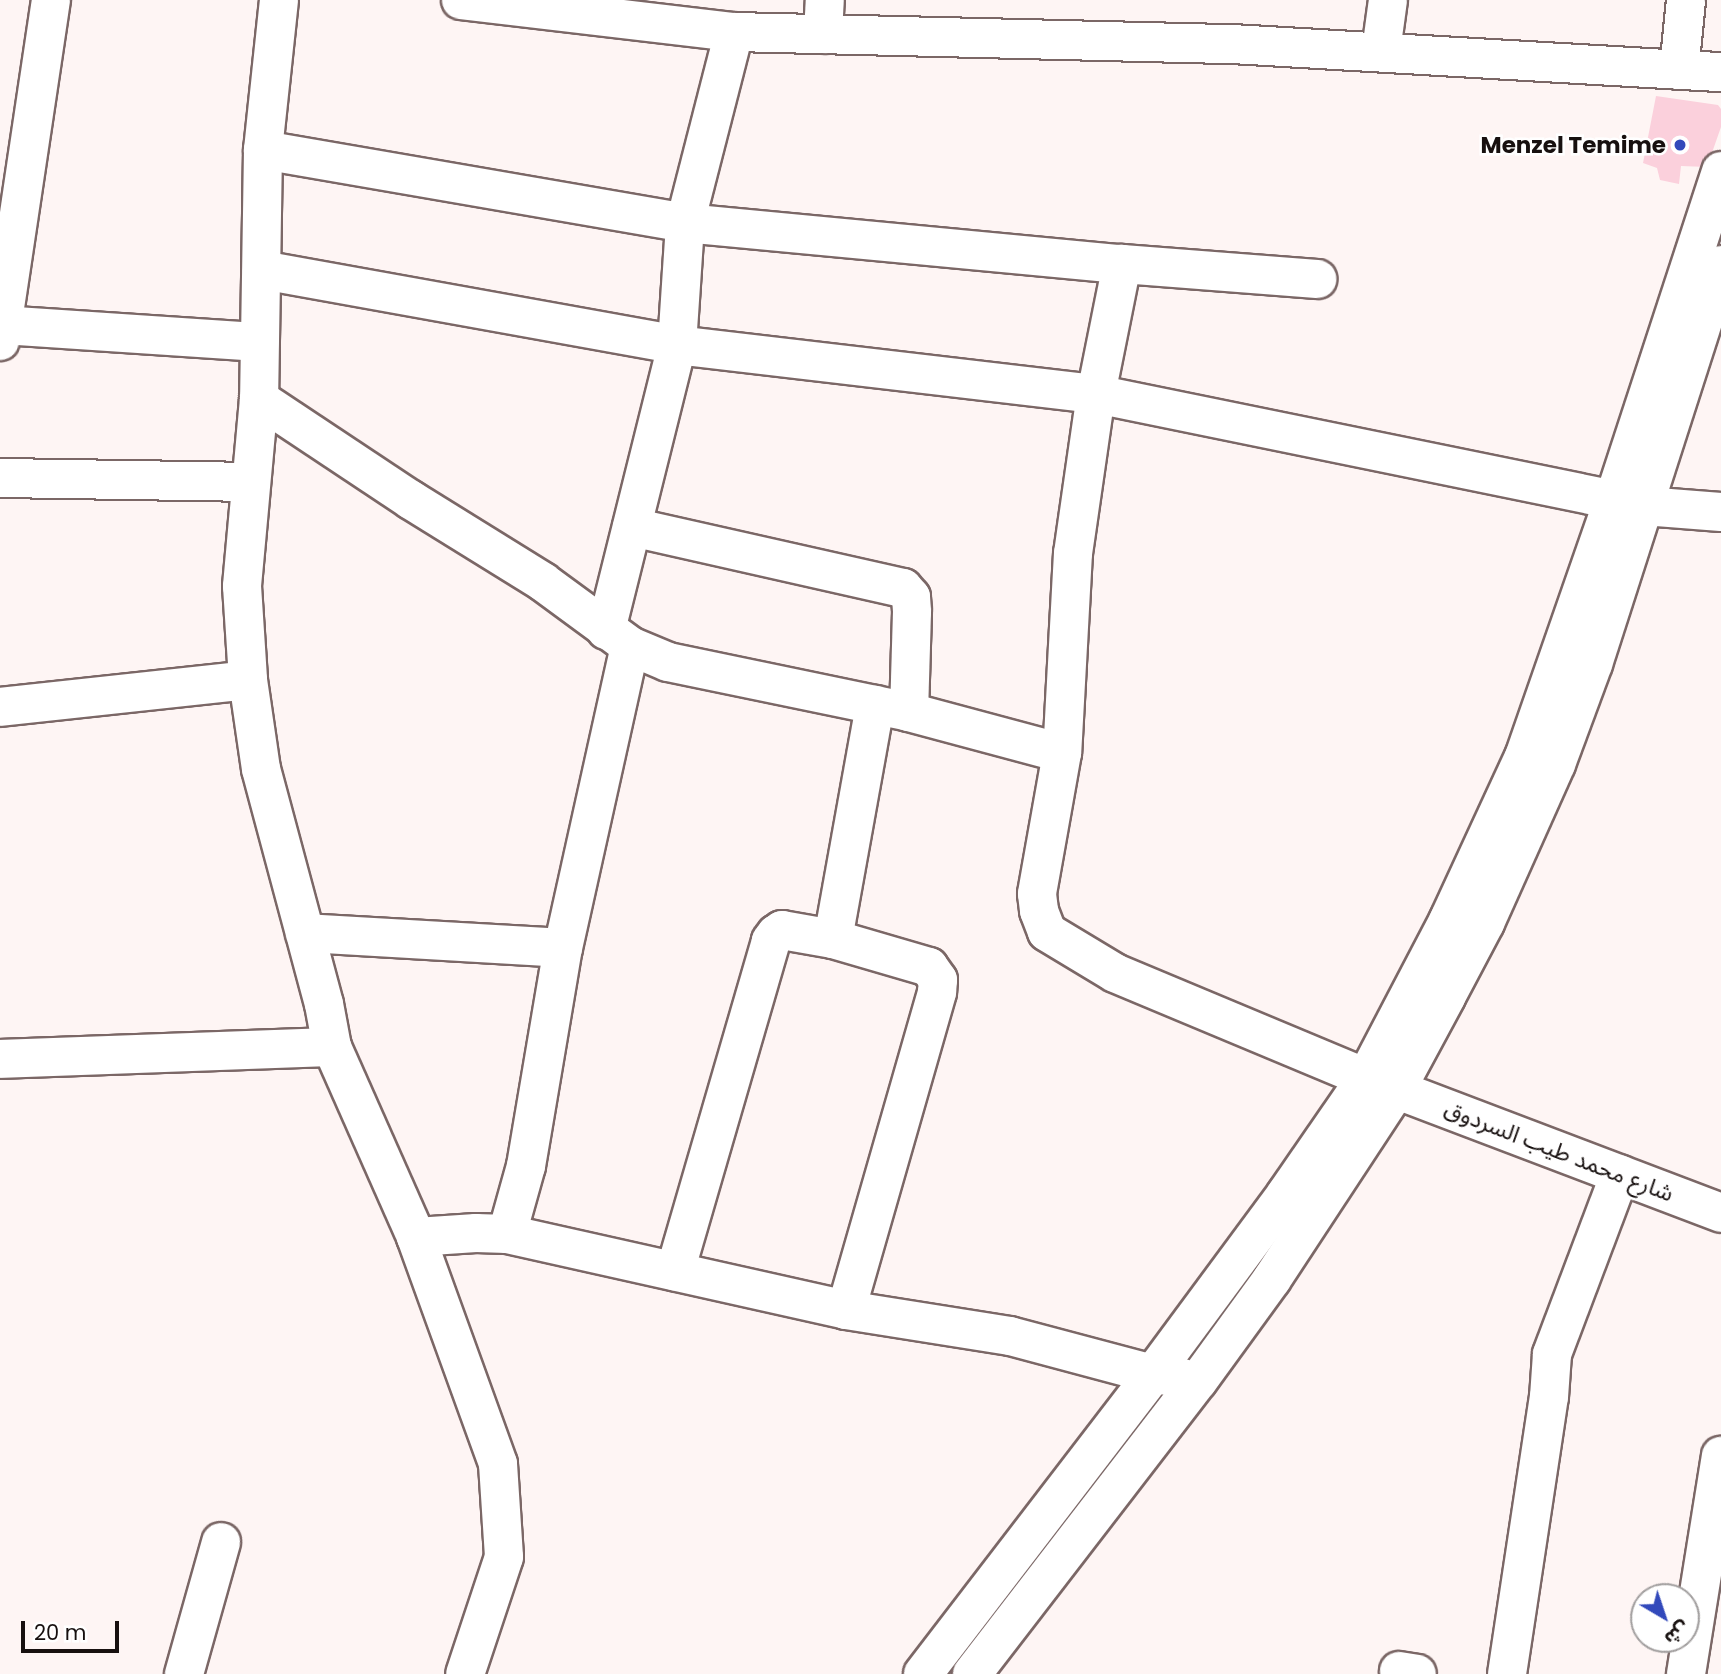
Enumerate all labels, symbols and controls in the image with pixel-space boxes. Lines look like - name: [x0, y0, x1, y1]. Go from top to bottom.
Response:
- place label: Menzel Temime: [1481, 131, 1666, 159]
- marker: Menzel Temime: [1672, 137, 1688, 153]
- street label: شارع محمد طيب السردوق: [1440, 1095, 1678, 1207]
- north arrow: [1630, 1583, 1700, 1653]
- scale bar: [24, 1608, 122, 1652]
- text: ش: [1659, 1614, 1696, 1652]
- text: 20 m: [34, 1618, 87, 1647]

